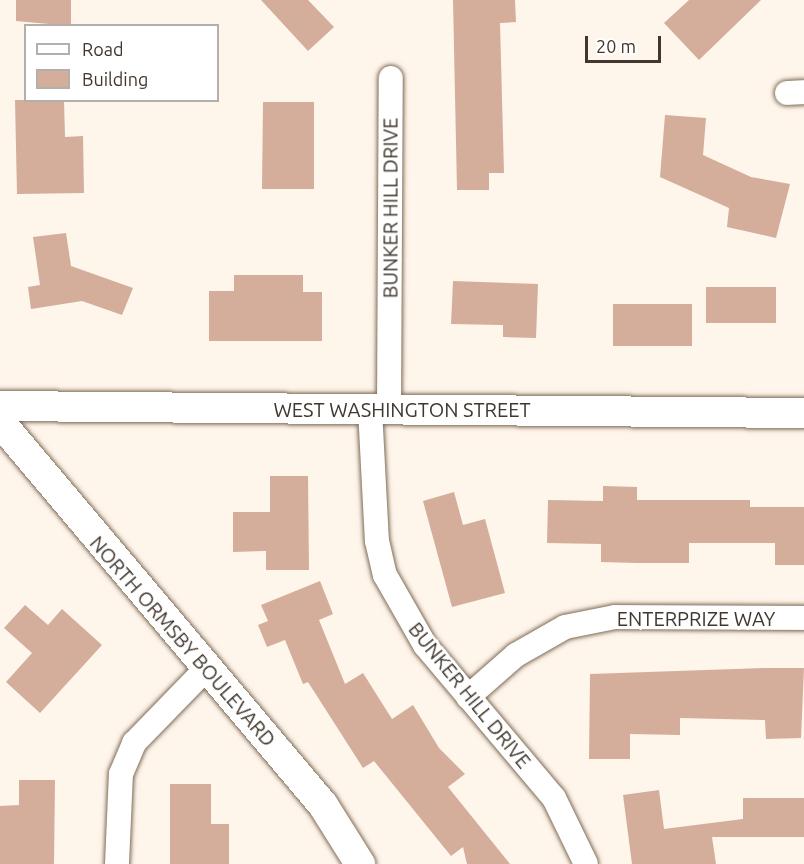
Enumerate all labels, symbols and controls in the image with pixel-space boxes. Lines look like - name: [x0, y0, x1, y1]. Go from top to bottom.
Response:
- legend: [24, 24, 219, 102]
- scale bar: [588, 24, 664, 62]
- text: 20 m: [596, 36, 636, 56]
- text: Road: [82, 39, 124, 59]
- text: Building: [82, 69, 148, 89]
- street label: BUNKER HILL DRIVE: [378, 118, 402, 298]
- street label: WEST WASHINGTON STREET: [273, 397, 531, 421]
- street label: NORTH ORMSBY BOULEVARD: [85, 531, 281, 751]
- street label: ENTERPRIZE WAY: [617, 606, 775, 630]
- street label: BUNKER HILL DRIVE: [404, 617, 536, 773]

